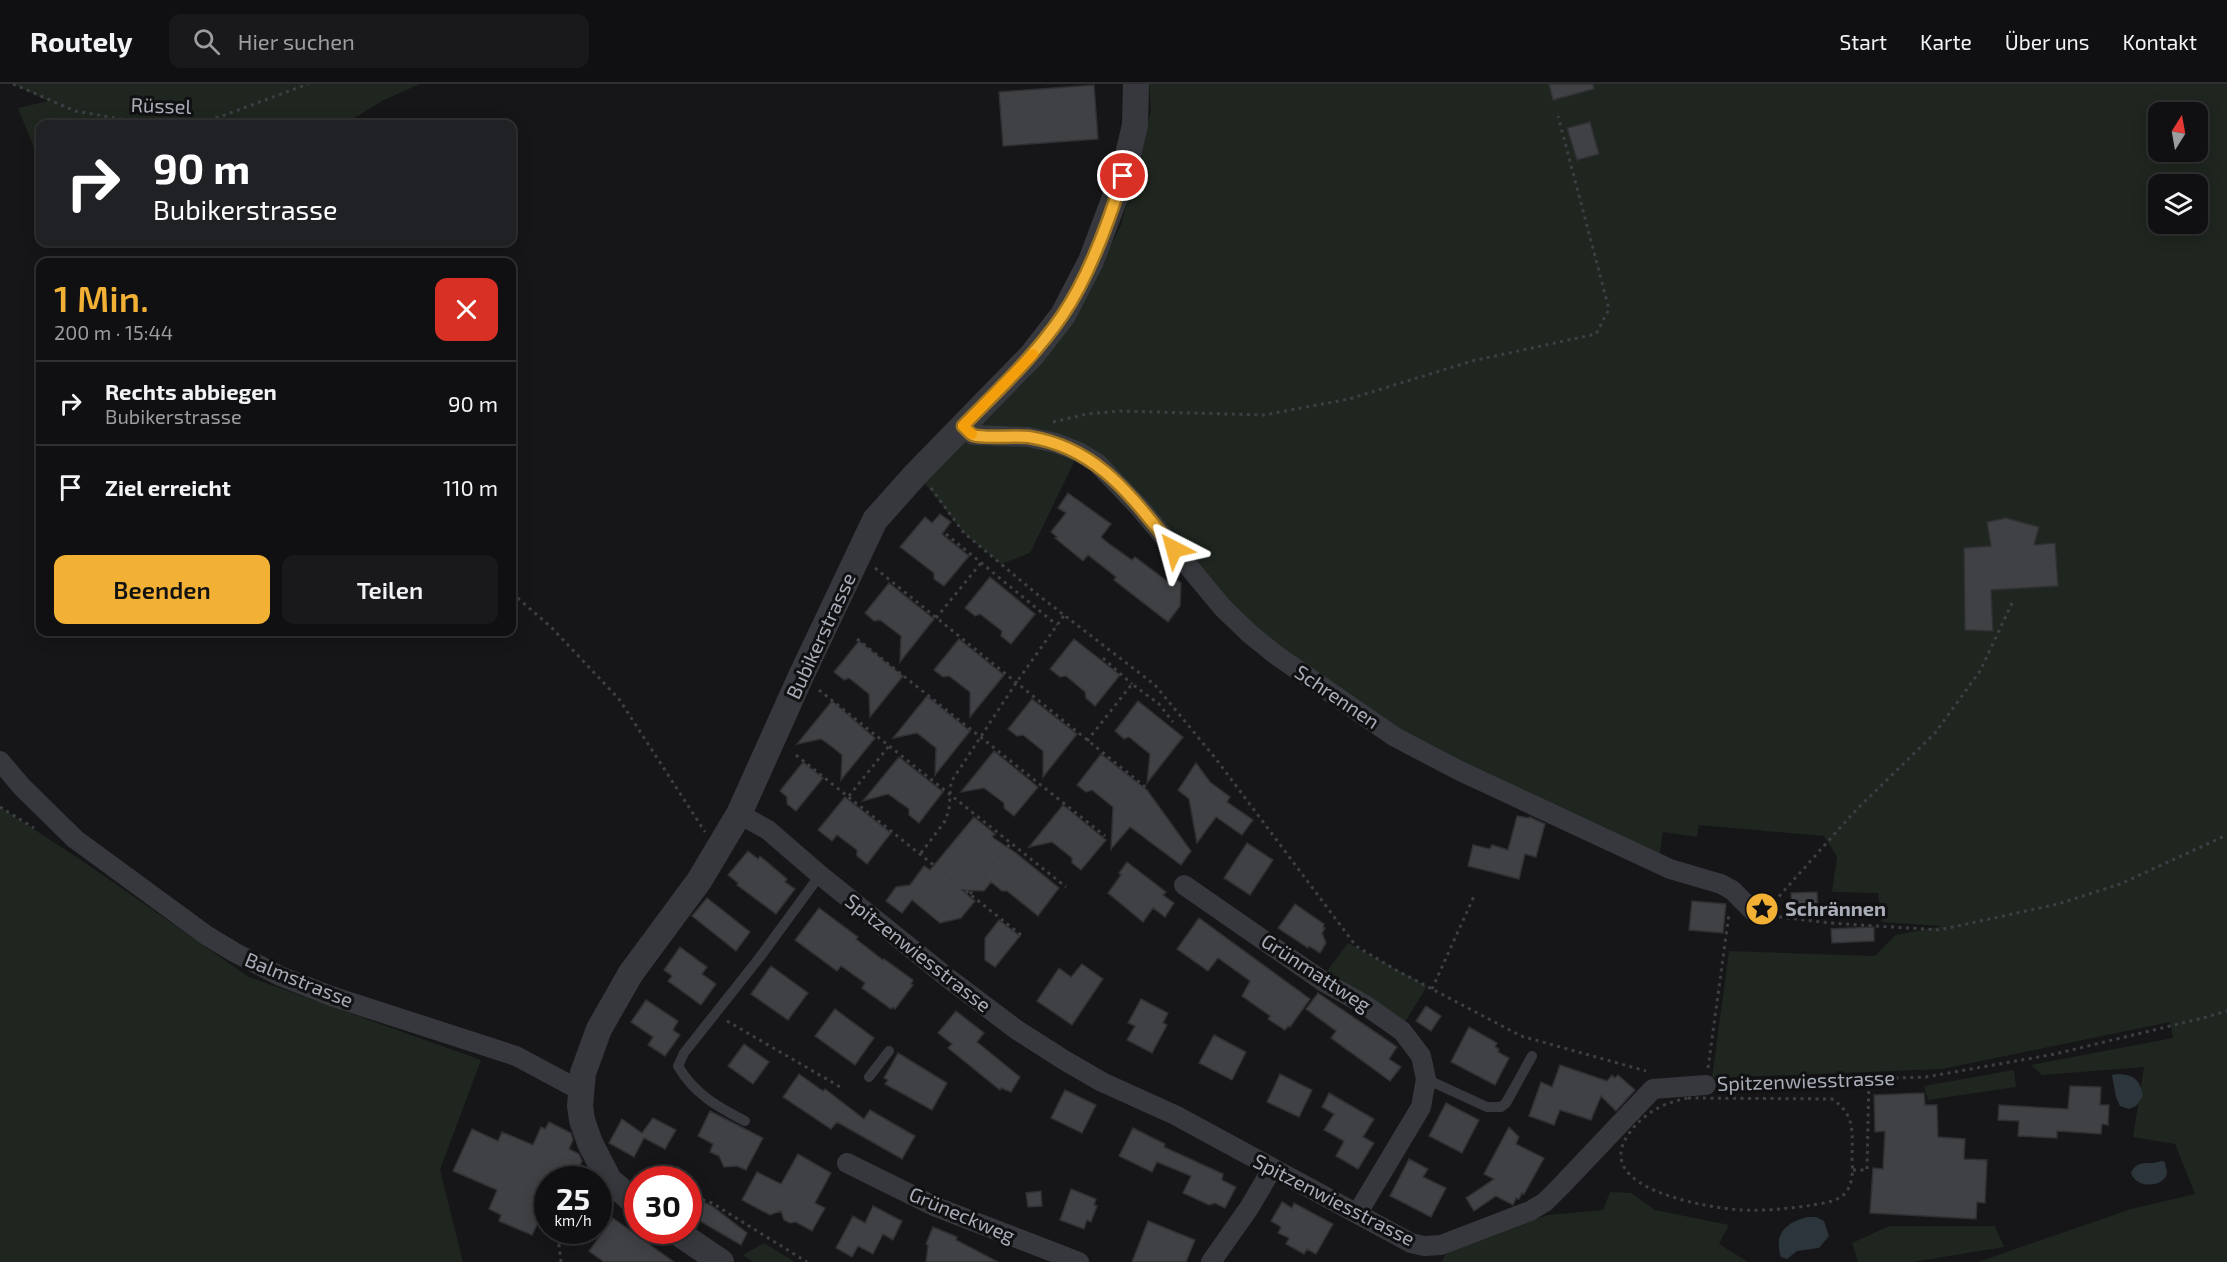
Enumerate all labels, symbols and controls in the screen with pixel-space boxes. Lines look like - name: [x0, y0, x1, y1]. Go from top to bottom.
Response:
- search box: [169, 14, 589, 68]
- text: Routely: [30, 24, 133, 58]
- icon: search: [190, 25, 223, 58]
- text: Hier suchen: [238, 28, 355, 54]
- text: Start: [1840, 29, 1887, 54]
- text: Karte: [1920, 29, 1972, 54]
- text: Über uns: [2005, 29, 2090, 54]
- text: Kontakt: [2123, 29, 2197, 54]
- street label: Rüssel: [130, 92, 192, 118]
- north arrow: [2148, 102, 2208, 162]
- map controls: [2148, 102, 2208, 234]
- text: 90 m: [153, 142, 250, 192]
- icon: right: [54, 144, 132, 222]
- pin: [1097, 150, 1148, 201]
- icon: arrive: [1106, 159, 1139, 192]
- button: layers: [2148, 174, 2208, 234]
- text: Bubikerstrasse: [153, 193, 337, 225]
- text: 1 Min.: [54, 276, 149, 319]
- button: close: [435, 278, 498, 341]
- text: 200 m · 15:44: [54, 320, 173, 344]
- text: Rechts abbiegen: [105, 378, 277, 404]
- icon: right: [54, 387, 87, 420]
- text: 90 m: [448, 390, 498, 416]
- text: Bubikerstrasse: [105, 404, 242, 428]
- icon: arrive: [54, 471, 87, 504]
- text: Ziel erreicht: [105, 474, 231, 500]
- text: 110 m: [443, 474, 498, 500]
- position arrow: [1142, 517, 1206, 581]
- button: Beenden: [54, 555, 270, 624]
- button: Teilen: [282, 555, 498, 624]
- street label: Bubikerstrasse: [780, 569, 860, 703]
- street label: Schrennen: [1291, 659, 1384, 733]
- street label: Spitzenwiesstrasse: [841, 888, 996, 1017]
- place icon: Schrännen: [1744, 891, 1780, 927]
- place label: Schrännen: [1785, 896, 1886, 920]
- street label: Grünmattweg: [1257, 928, 1376, 1016]
- street label: Balmstrasse: [242, 946, 357, 1012]
- street label: Spitzenwiesstrasse: [1717, 1065, 1895, 1095]
- street label: Spitzenwiesstrasse: [1250, 1148, 1419, 1250]
- speed limit sign: 30: [624, 1166, 702, 1244]
- text: 25: [556, 1180, 590, 1216]
- street label: Grüneckweg: [906, 1181, 1019, 1247]
- text: km/h: [554, 1211, 592, 1229]

